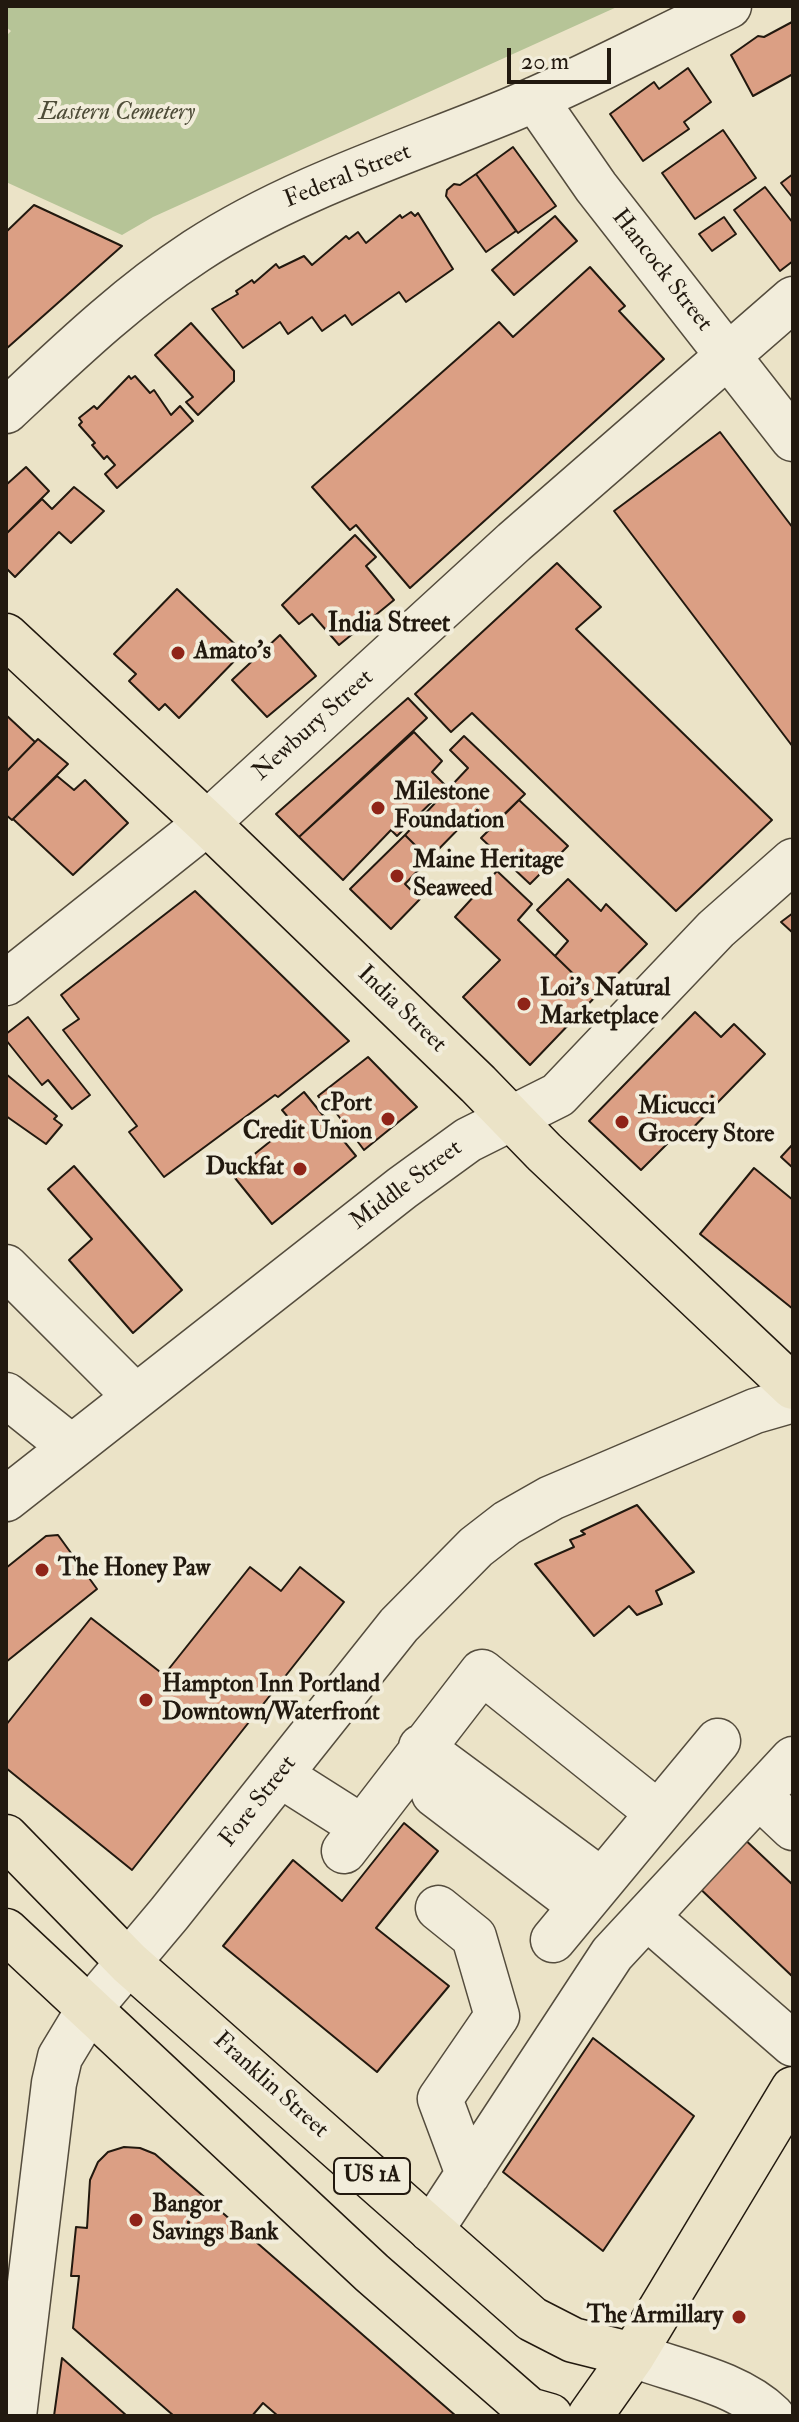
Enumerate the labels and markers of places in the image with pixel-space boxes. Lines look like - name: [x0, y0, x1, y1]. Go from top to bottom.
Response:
- place label: Amato's: [194, 639, 271, 667]
- marker: Amato's: [169, 644, 187, 662]
- place label: Milestone Foundation: [394, 780, 504, 836]
- marker: Milestone Foundation: [369, 799, 387, 817]
- place label: Maine Heritage Seaweed: [413, 848, 564, 904]
- marker: Maine Heritage Seaweed: [388, 867, 406, 885]
- place label: Loi's Natural Marketplace: [540, 976, 670, 1032]
- marker: Loi's Natural Marketplace: [515, 995, 533, 1013]
- place label: cPort Credit Union: [243, 1091, 372, 1147]
- place label: Micucci Grocery Store: [638, 1094, 774, 1150]
- marker: cPort Credit Union: [379, 1110, 397, 1128]
- marker: Micucci Grocery Store: [613, 1113, 631, 1131]
- place label: Duckfat: [205, 1155, 284, 1183]
- marker: Duckfat: [291, 1160, 309, 1178]
- place label: The Honey Paw: [58, 1556, 210, 1584]
- marker: The Honey Paw: [33, 1561, 51, 1579]
- place label: Hampton Inn Portland Downtown/Waterfront: [162, 1672, 380, 1728]
- marker: Hampton Inn Portland Downtown/Waterfront: [137, 1691, 155, 1709]
- place label: Bangor Savings Bank: [152, 2192, 279, 2248]
- marker: Bangor Savings Bank: [127, 2211, 145, 2229]
- place label: The Armillary: [587, 2303, 723, 2331]
- marker: The Armillary: [730, 2308, 748, 2326]

